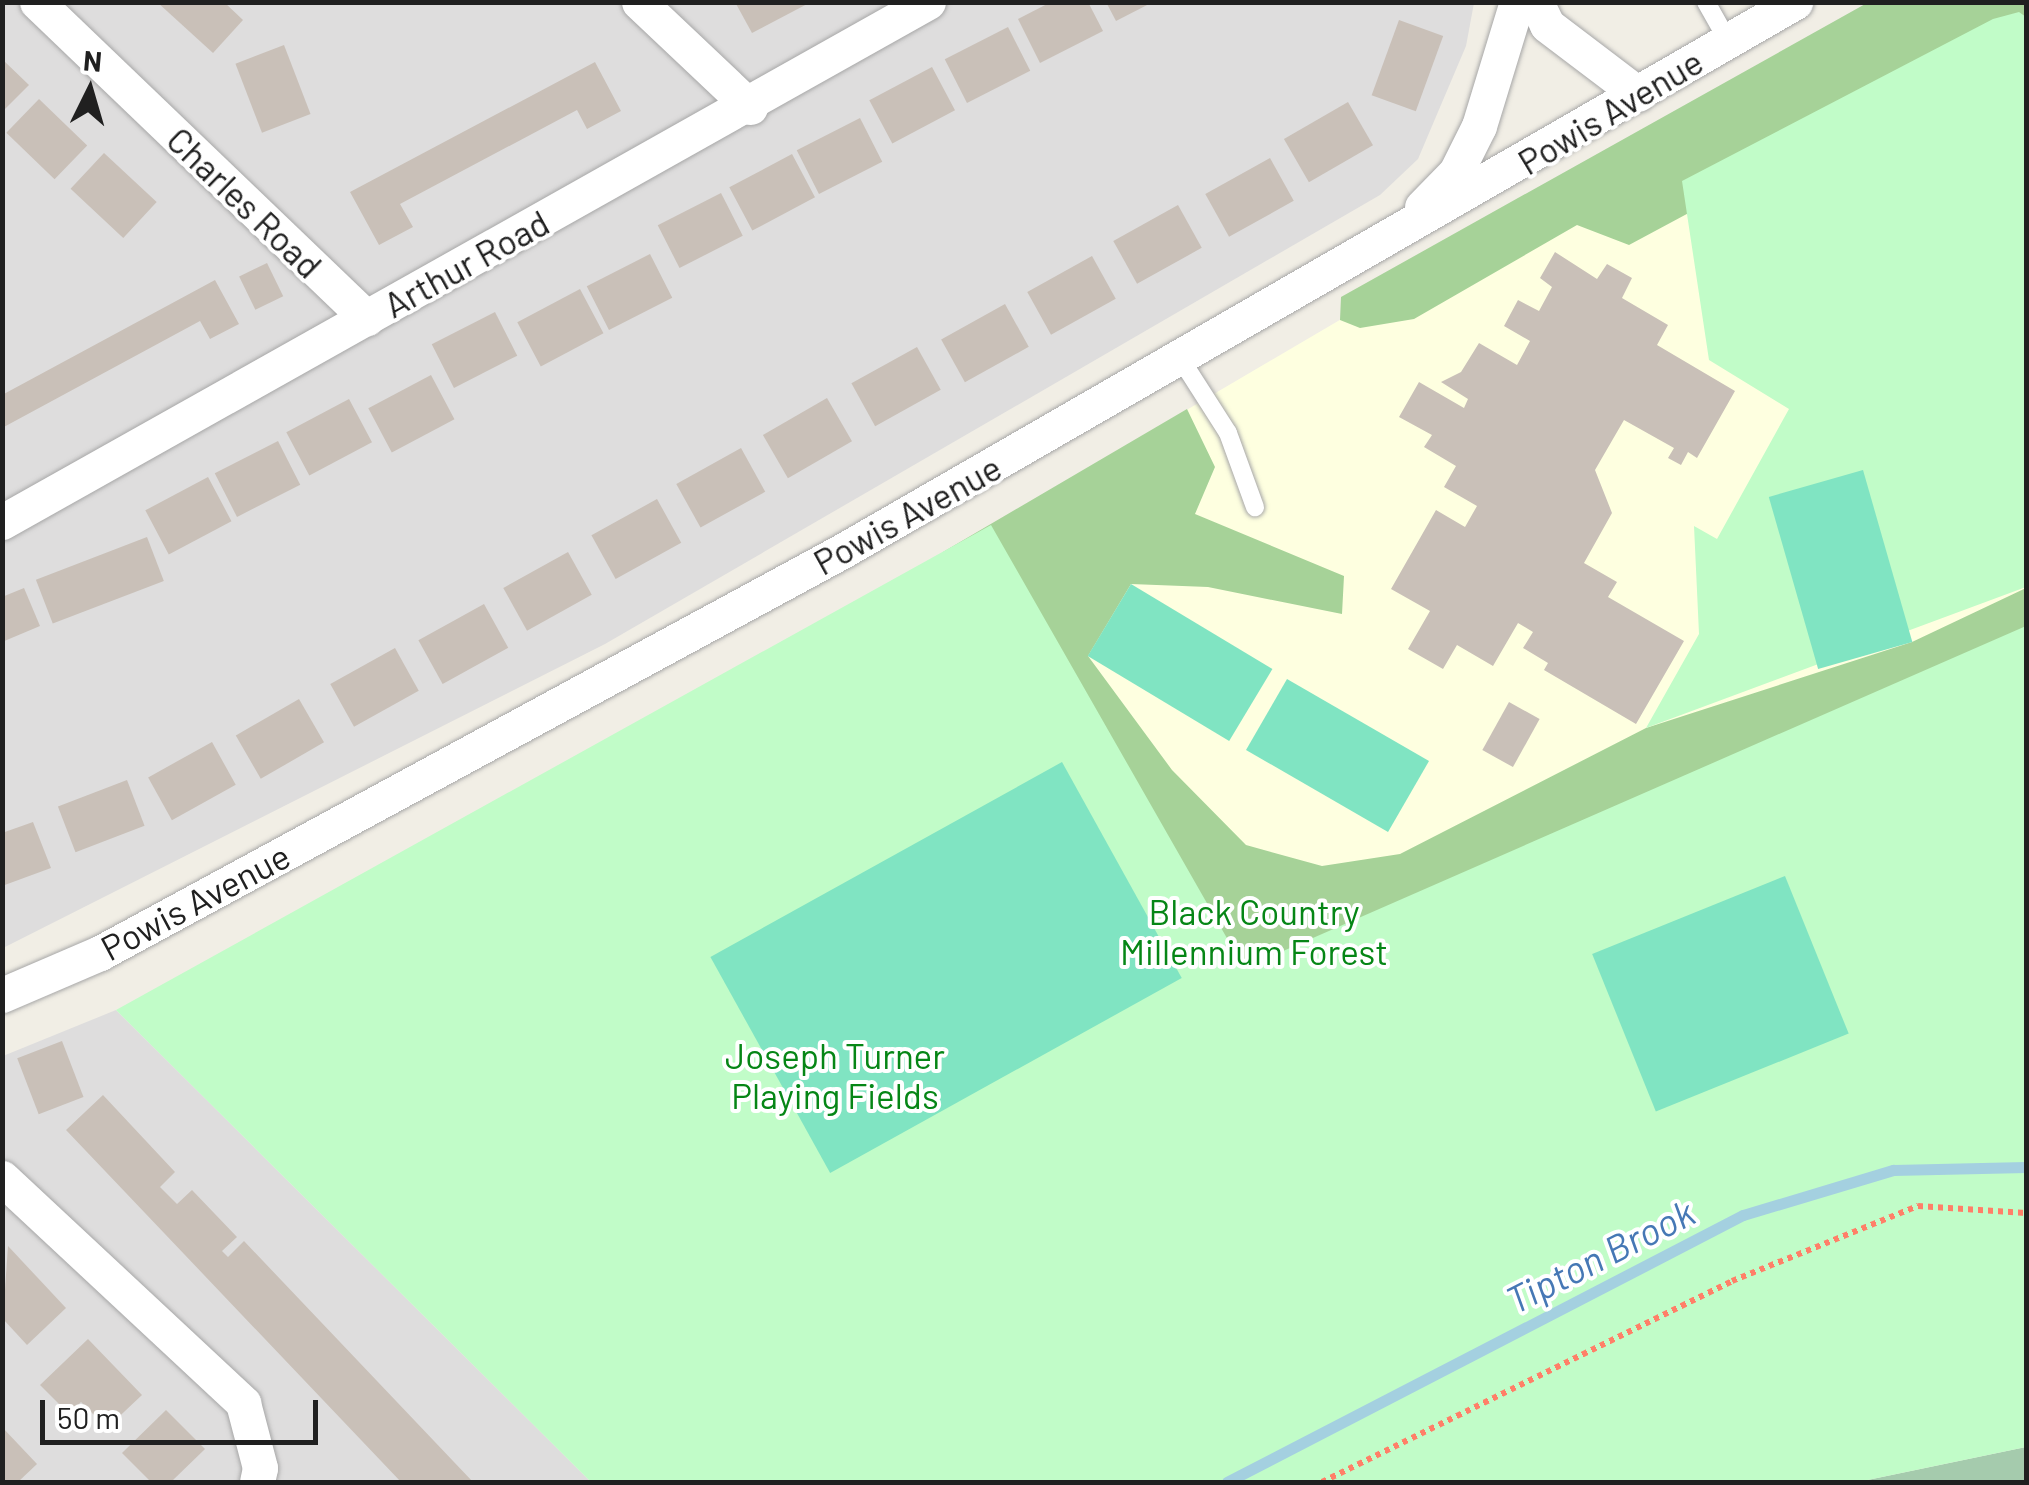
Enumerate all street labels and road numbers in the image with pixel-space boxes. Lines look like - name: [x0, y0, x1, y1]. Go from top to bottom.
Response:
- street label: Powis Avenue: [1510, 40, 1710, 182]
- street label: Charles Road: [159, 118, 331, 286]
- street label: Arthur Road: [376, 201, 556, 325]
- street label: Powis Avenue: [806, 445, 1008, 583]
- street label: Powis Avenue: [93, 834, 297, 968]

